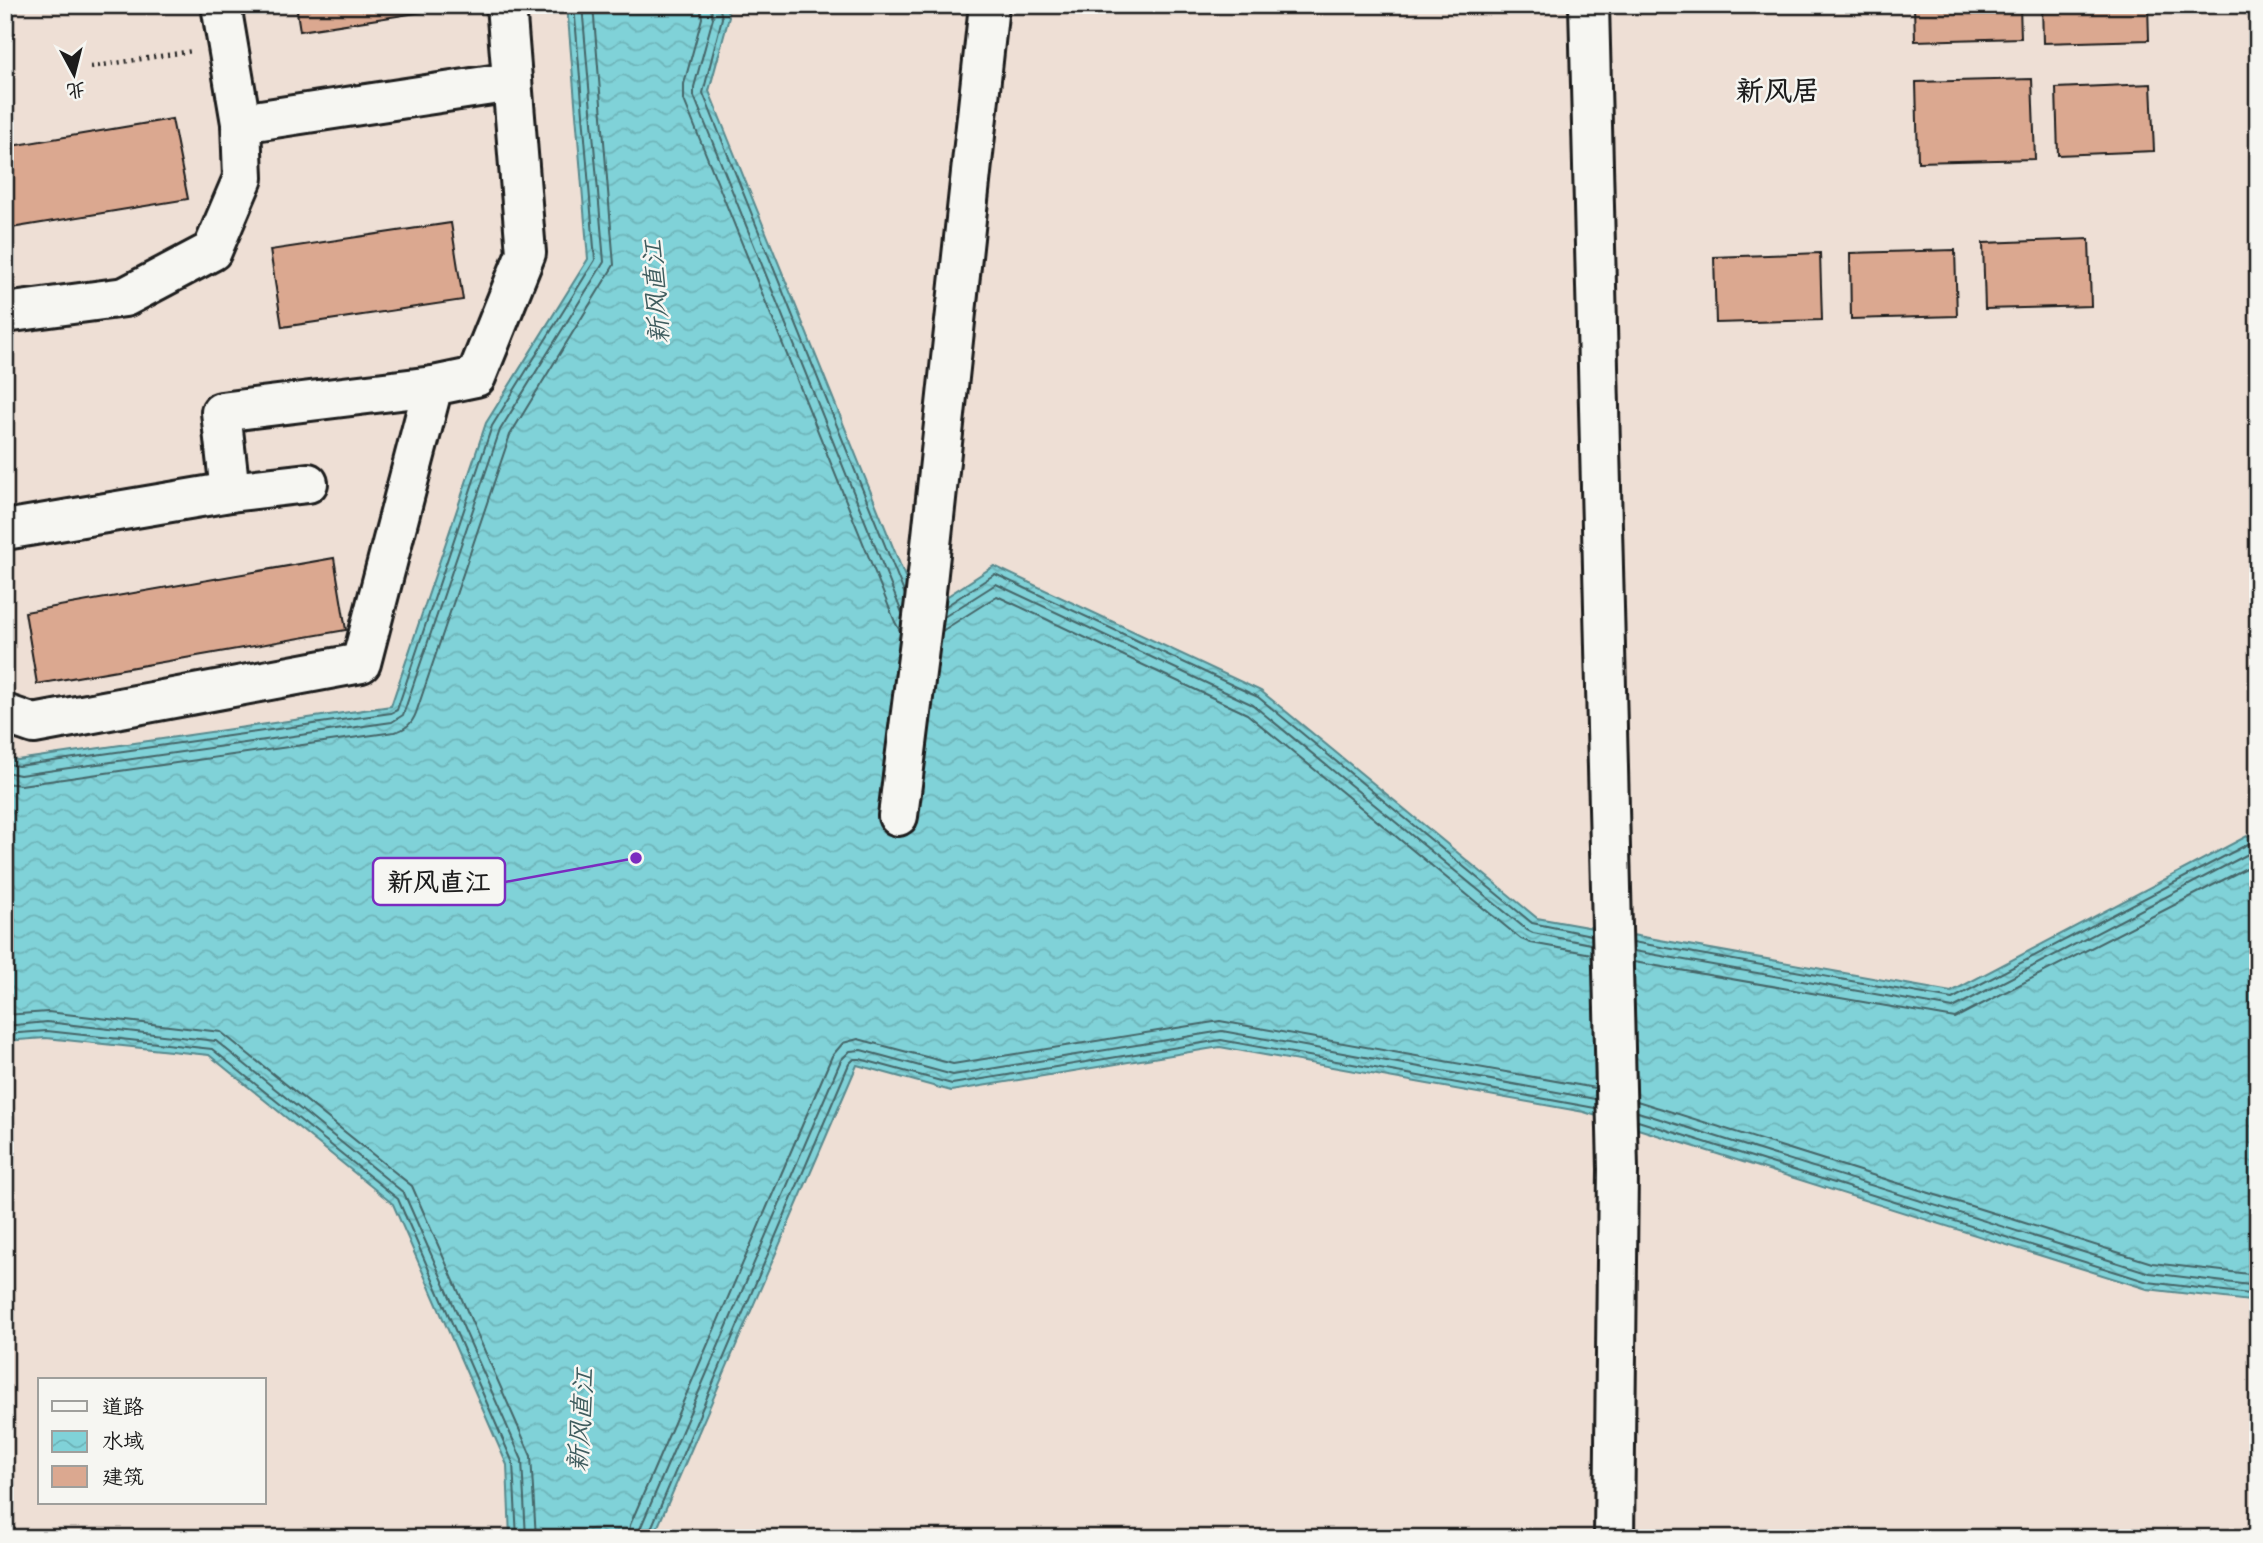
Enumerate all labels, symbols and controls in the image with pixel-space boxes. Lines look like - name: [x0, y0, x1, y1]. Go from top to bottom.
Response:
- north arrow: [38, 38, 108, 108]
- district label: 新风居: [1736, 67, 1820, 110]
- text: 北: [65, 77, 87, 107]
- water label: 新风直江: [631, 238, 677, 345]
- callout: 新风直江: [373, 858, 505, 905]
- text: 新风直江: [387, 861, 491, 900]
- water label: 新风直江: [556, 1366, 602, 1473]
- legend: [38, 1378, 266, 1504]
- text: 道路: [102, 1389, 144, 1421]
- text: 水域: [102, 1423, 144, 1455]
- text: 建筑: [102, 1459, 144, 1491]

